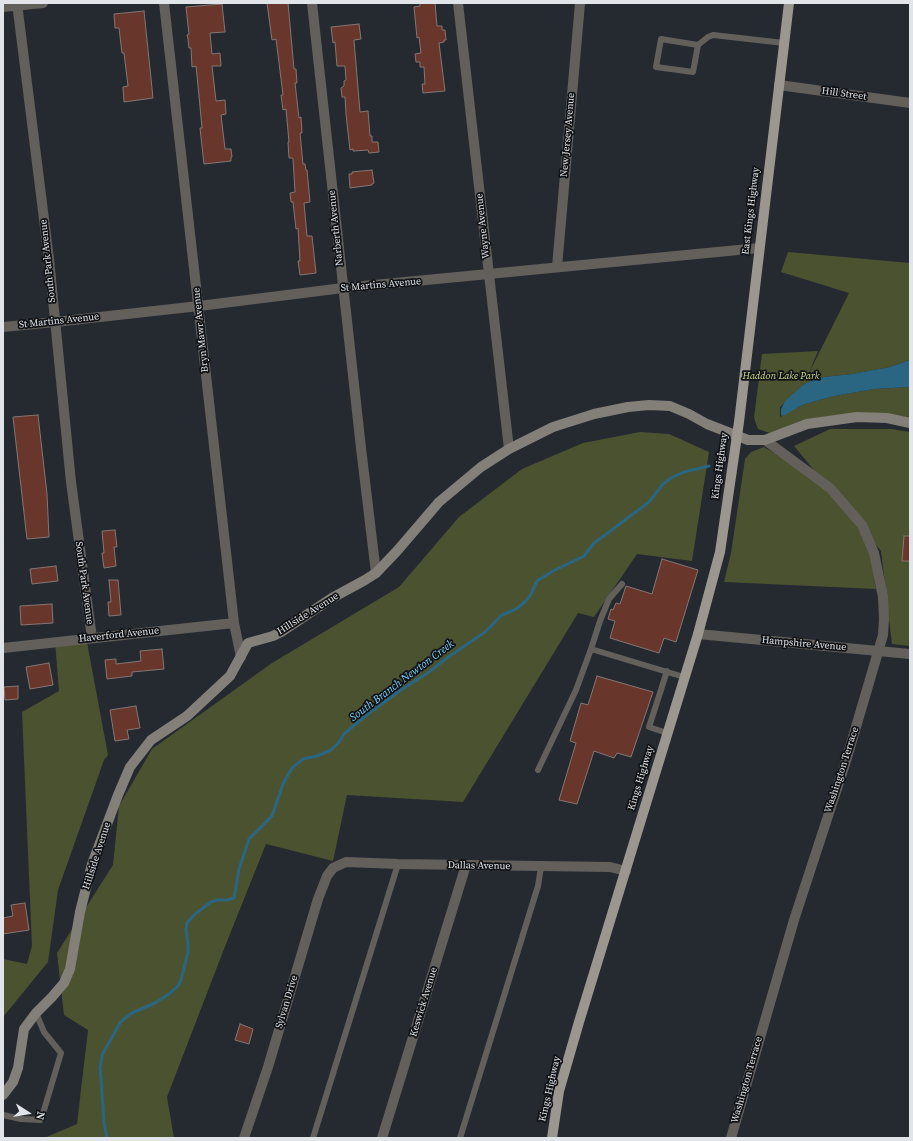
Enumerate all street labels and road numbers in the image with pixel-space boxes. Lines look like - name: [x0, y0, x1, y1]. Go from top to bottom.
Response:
- street label: Hill Street: [821, 85, 867, 103]
- street label: New Jersey Avenue: [558, 92, 578, 178]
- street label: East Kings Highway: [740, 167, 762, 255]
- street label: Narberth Avenue: [326, 190, 346, 266]
- street label: Wayne Avenue: [474, 193, 492, 259]
- street label: South Park Avenue: [38, 219, 58, 303]
- street label: St Martins Avenue: [340, 276, 422, 294]
- street label: Bryn Mawr Avenue: [191, 287, 211, 373]
- street label: St Martins Avenue: [18, 311, 100, 331]
- street label: Kings Highway: [709, 432, 731, 500]
- street label: South Park Avenue: [72, 541, 96, 625]
- street label: Hillside Avenue: [275, 590, 341, 638]
- street label: Haverford Avenue: [78, 625, 160, 645]
- street label: Hampshire Avenue: [761, 634, 847, 654]
- street label: Washington Terrace: [822, 726, 862, 814]
- street label: Kings Highway: [625, 744, 657, 812]
- street label: Hillside Avenue: [80, 821, 114, 891]
- street label: Dallas Avenue: [448, 859, 510, 873]
- street label: Keswick Avenue: [408, 966, 440, 1038]
- street label: Sylvan Drive: [273, 974, 301, 1030]
- street label: Washington Terrace: [729, 1035, 765, 1125]
- street label: Kings Highway: [537, 1055, 563, 1123]

